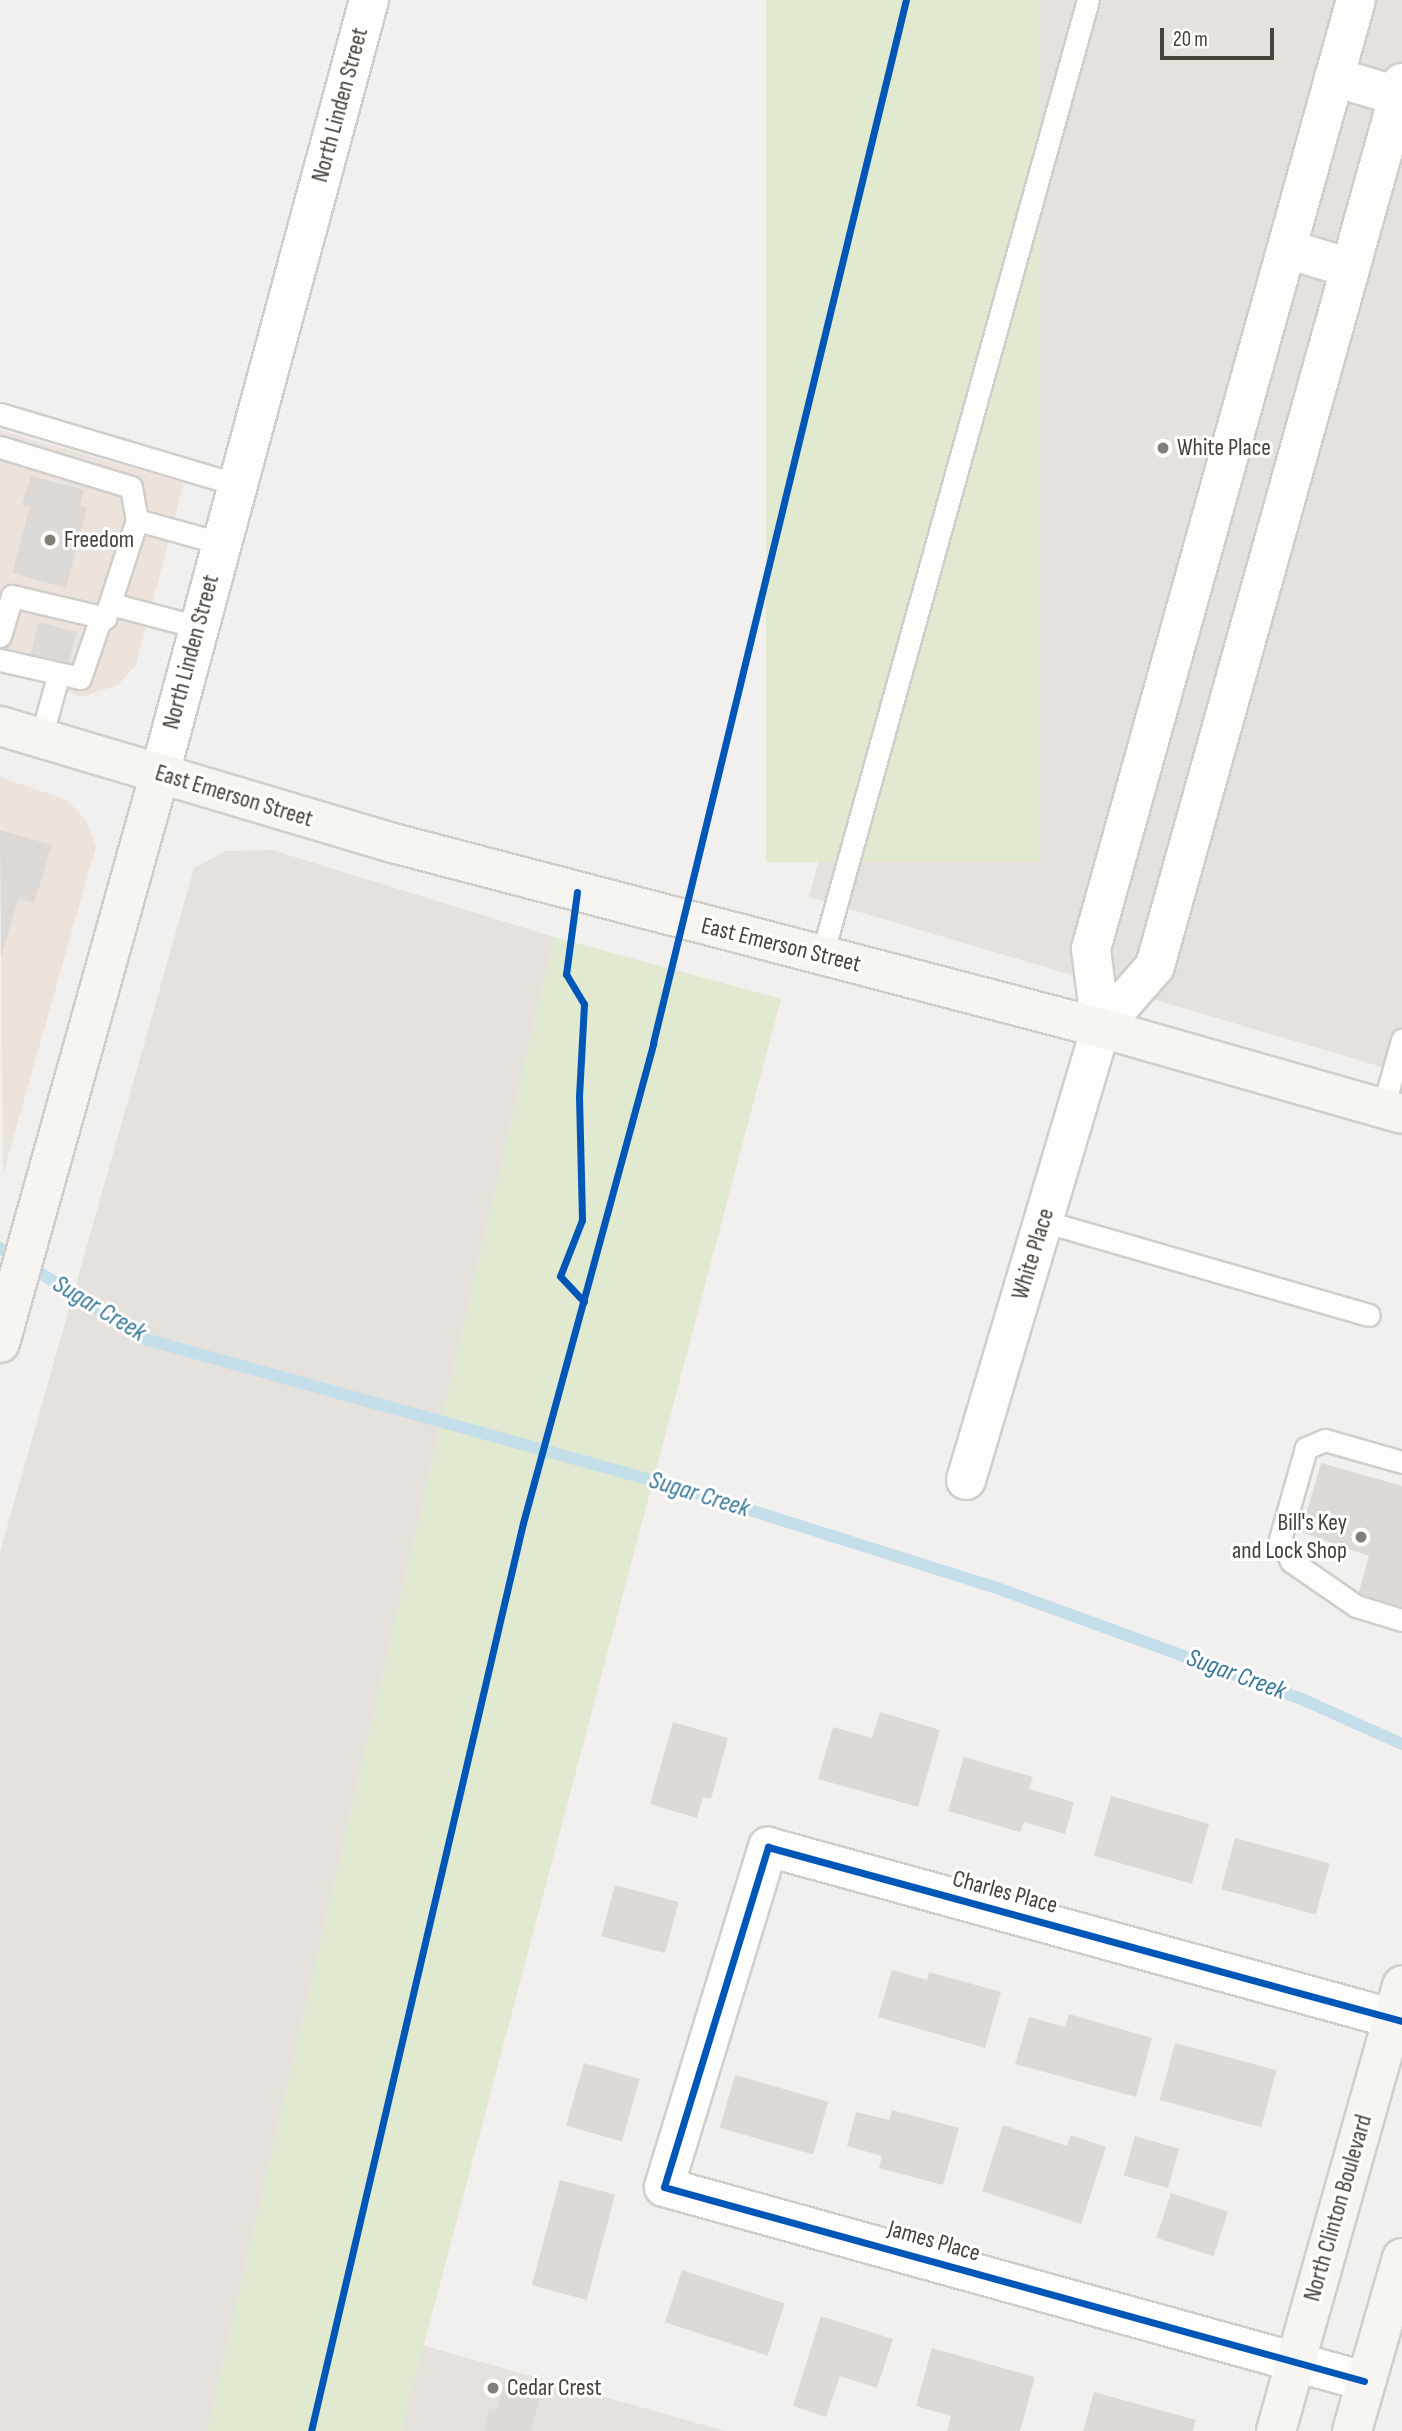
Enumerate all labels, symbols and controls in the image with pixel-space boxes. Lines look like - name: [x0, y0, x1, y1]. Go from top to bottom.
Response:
- scale bar: [1164, 14, 1278, 58]
- street label: North Linden Street: [306, 25, 374, 185]
- text: 20 m: [1173, 27, 1208, 52]
- place label: White Place: [1177, 434, 1271, 462]
- marker: White Place: [1155, 440, 1171, 456]
- place label: Freedom: [64, 526, 134, 554]
- marker: Freedom: [42, 532, 58, 548]
- street label: North Linden Street: [157, 572, 225, 732]
- street label: East Emerson Street: [152, 758, 316, 834]
- street label: East Emerson Street: [698, 911, 864, 979]
- street label: White Place: [1005, 1205, 1061, 1303]
- water label: Sugar Creek: [47, 1269, 151, 1349]
- water label: Sugar Creek: [645, 1465, 753, 1525]
- place label: Bill's Key and Lock Shop: [1232, 1509, 1347, 1565]
- marker: Bill's Key and Lock Shop: [1353, 1529, 1369, 1545]
- water label: Sugar Creek: [1182, 1643, 1290, 1707]
- street label: Charles Place: [949, 1864, 1061, 1920]
- street label: North Clinton Boulevard: [1298, 2111, 1378, 2305]
- street label: James Place: [885, 2214, 983, 2268]
- place label: Cedar Crest: [507, 2374, 602, 2402]
- marker: Cedar Crest: [485, 2380, 501, 2396]

